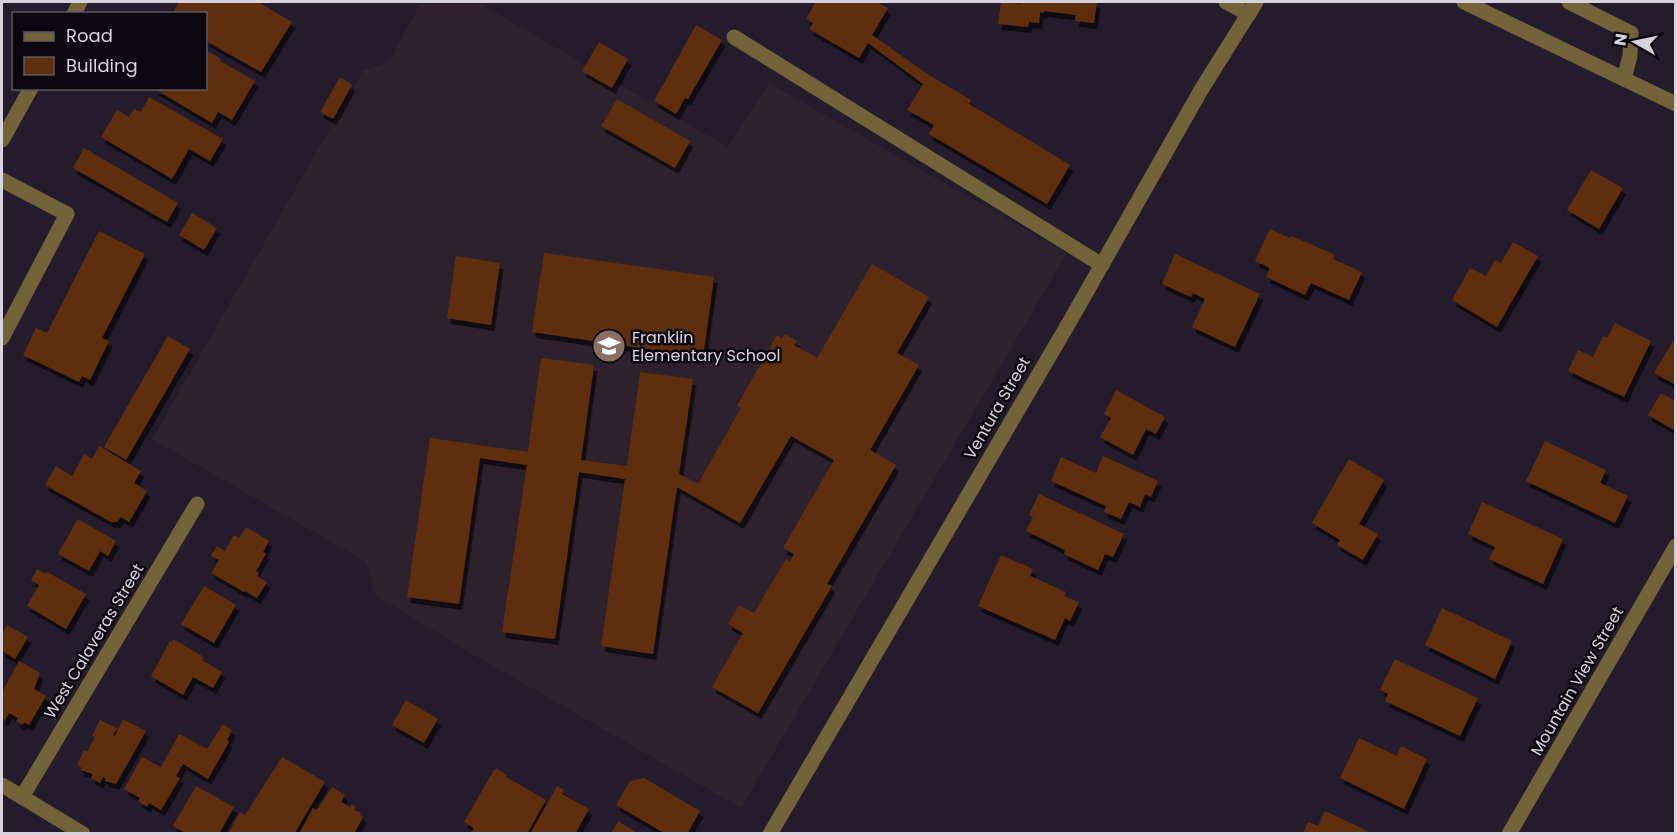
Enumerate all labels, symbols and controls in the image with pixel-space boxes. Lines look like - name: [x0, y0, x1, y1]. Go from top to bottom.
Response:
- legend: [12, 12, 207, 90]
- north arrow: [1605, 12, 1665, 72]
- text: Road: [66, 23, 113, 48]
- text: N: [1608, 32, 1633, 47]
- text: Building: [66, 53, 138, 78]
- place label: Franklin Elementary School: [632, 326, 780, 367]
- school or university icon: Franklin Elementary School: [591, 328, 627, 364]
- street label: Ventura Street: [958, 352, 1036, 464]
- street label: West Calaveras Street: [39, 559, 150, 723]
- street label: Mountain View Street: [1525, 602, 1629, 760]

